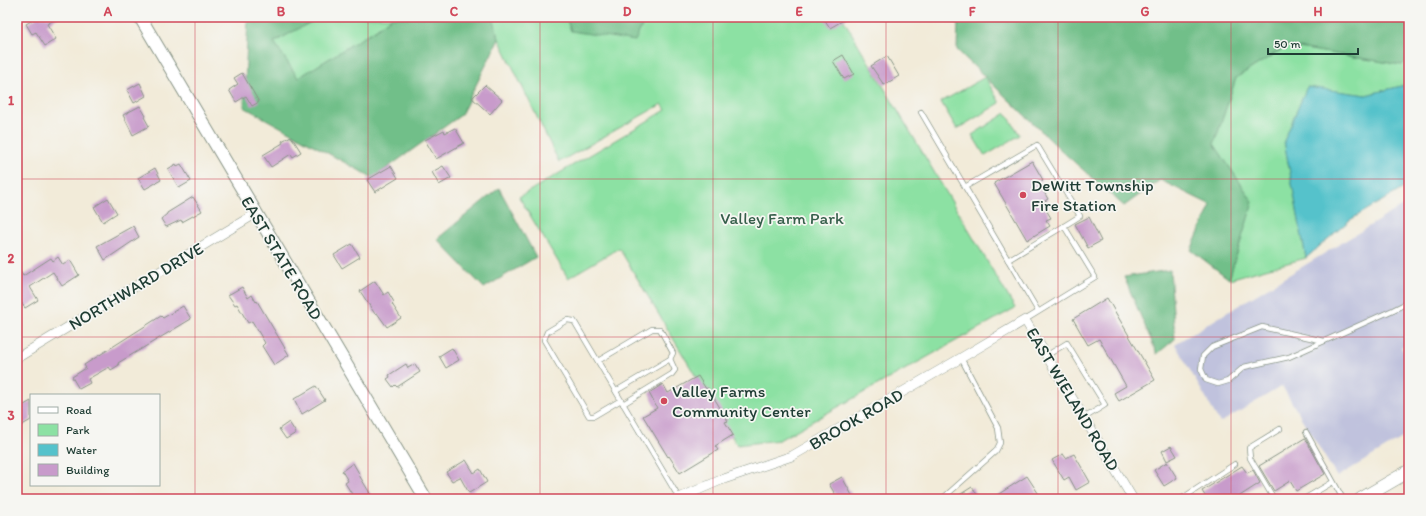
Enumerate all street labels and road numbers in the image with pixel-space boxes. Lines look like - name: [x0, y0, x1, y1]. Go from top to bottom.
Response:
- street label: EAST STATE ROAD: [237, 193, 327, 323]
- street label: NORTHWARD DRIVE: [65, 238, 207, 334]
- street label: EAST WIELAND ROAD: [1022, 324, 1124, 474]
- street label: BROOK ROAD: [806, 384, 907, 454]

